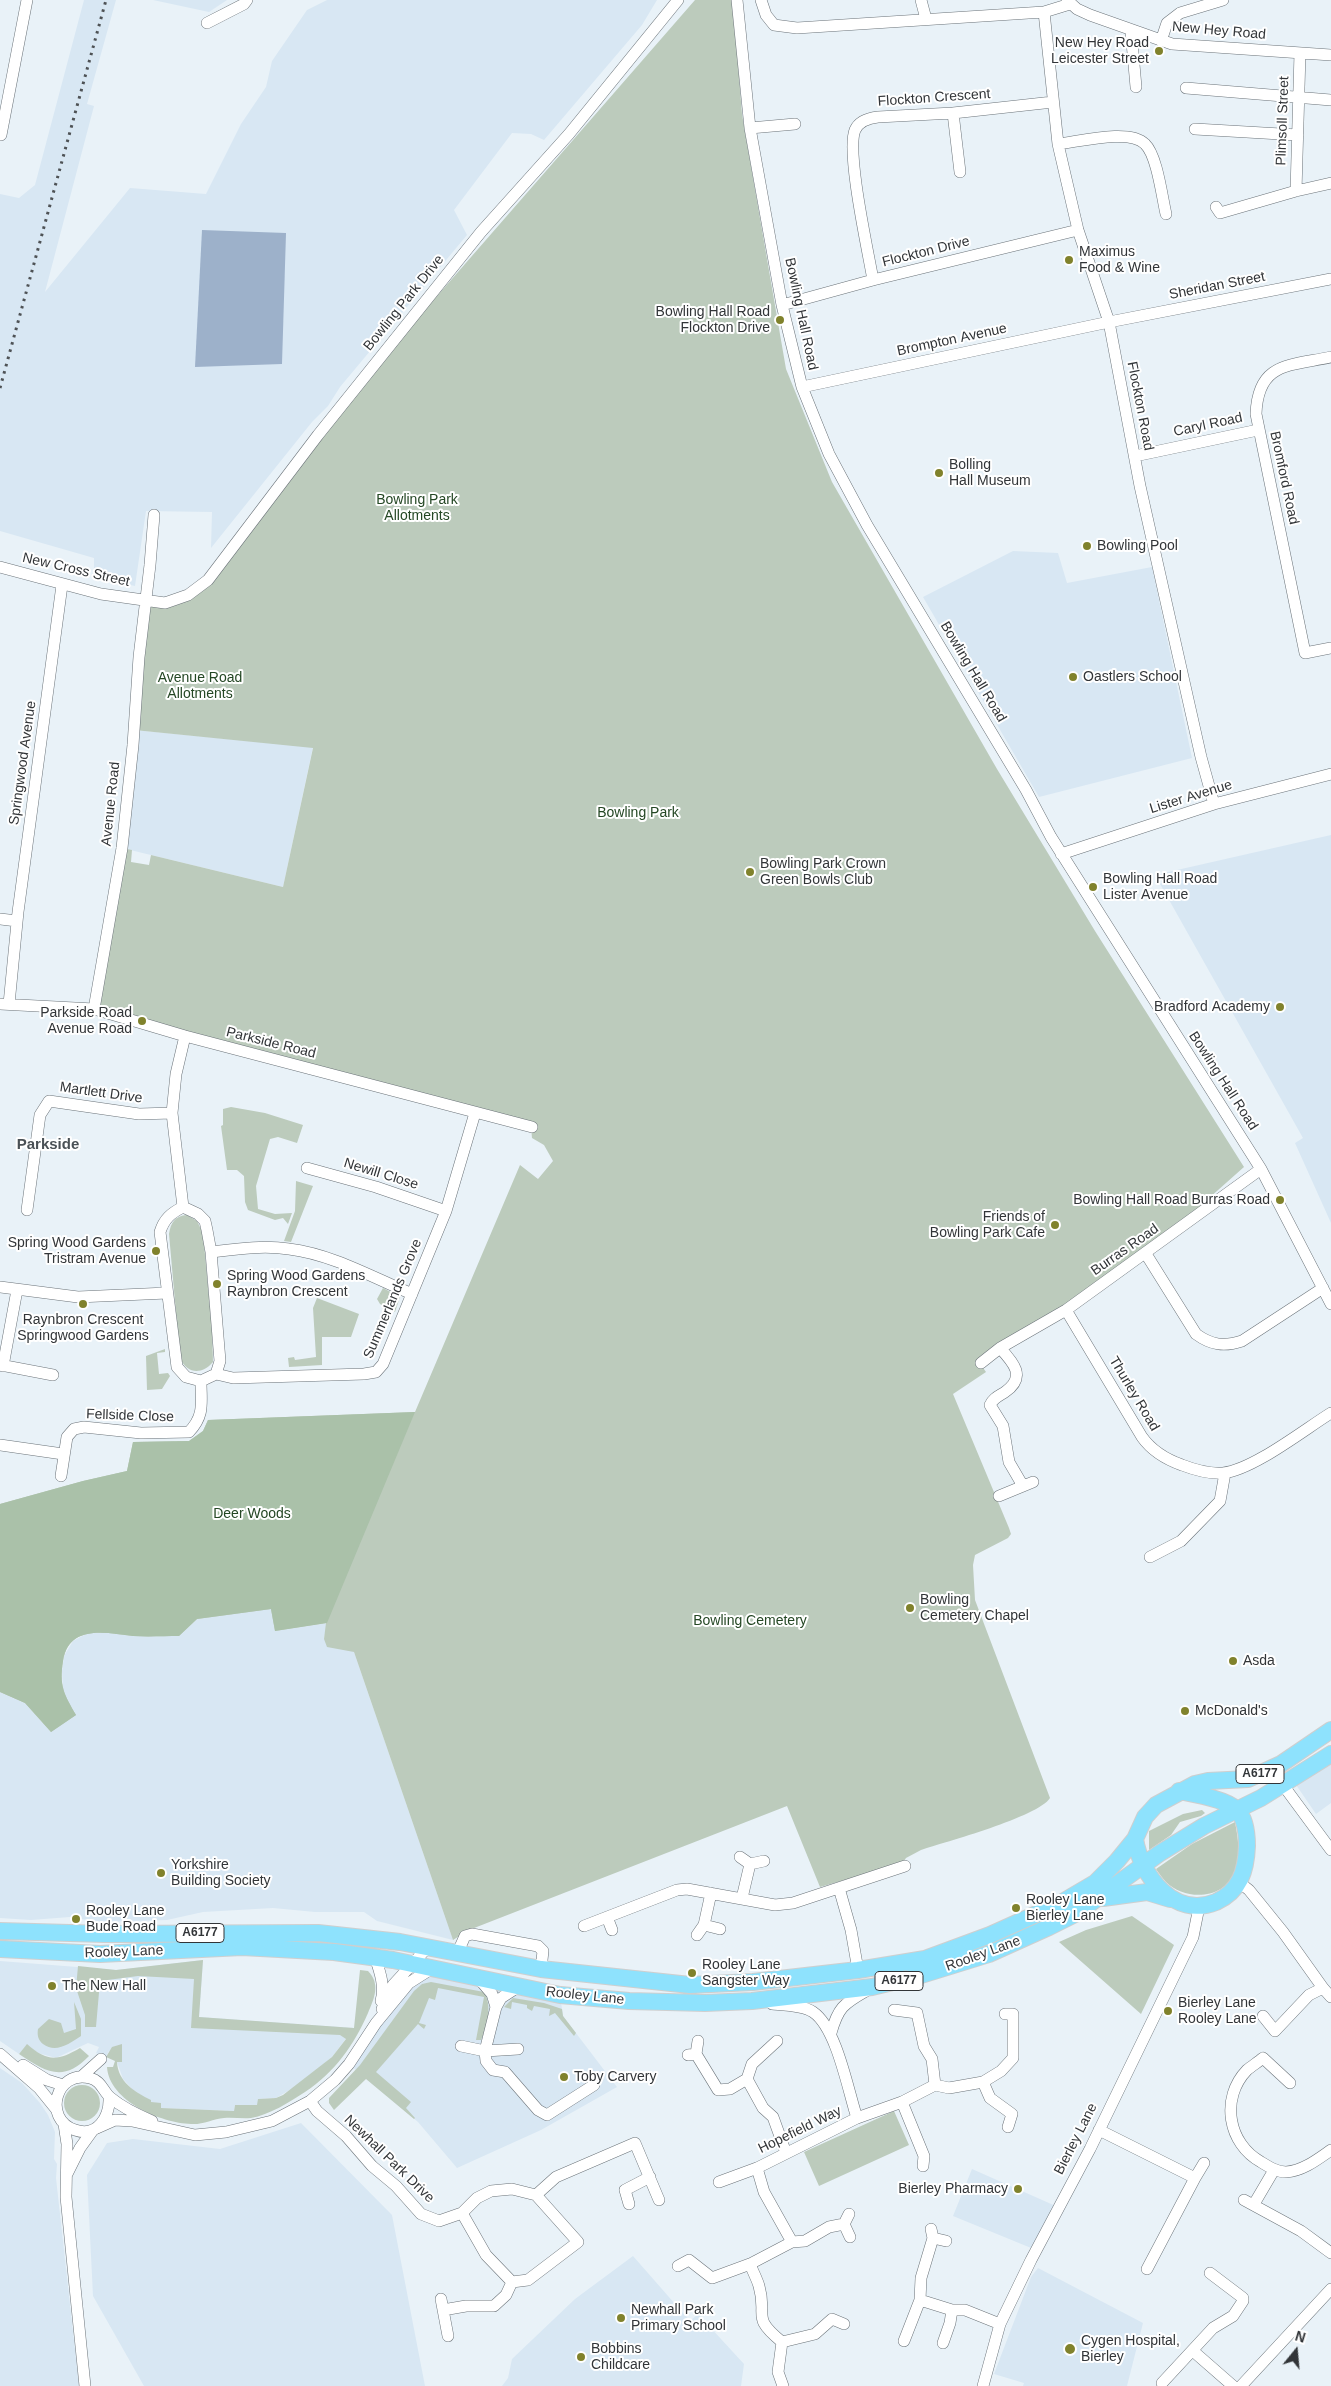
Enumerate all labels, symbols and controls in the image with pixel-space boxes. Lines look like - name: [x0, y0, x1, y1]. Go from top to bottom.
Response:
- street label: New Hey Road: [1171, 19, 1267, 43]
- place label: New Hey Road Leicester Street: [1051, 35, 1149, 68]
- marker: New Hey Road Leicester Street: [1153, 45, 1165, 57]
- street label: Plimsoll Street: [1273, 76, 1293, 166]
- street label: Flockton Crescent: [877, 86, 991, 110]
- street label: Flockton Drive: [881, 233, 971, 271]
- place label: Maximus Food & Wine: [1079, 244, 1160, 276]
- street label: Bowling Park Drive: [360, 252, 448, 354]
- marker: Maximus Food & Wine: [1063, 254, 1075, 266]
- street label: Bowling Hall Road: [781, 256, 821, 372]
- street label: Sheridan Street: [1168, 268, 1266, 304]
- place label: Bowling Hall Road Flockton Drive: [656, 304, 770, 336]
- marker: Bowling Hall Road Flockton Drive: [774, 314, 786, 326]
- street label: Brompton Avenue: [896, 320, 1008, 360]
- street label: Flockton Road: [1123, 360, 1157, 452]
- street label: Caryl Road: [1172, 410, 1244, 440]
- street label: Bromford Road: [1266, 430, 1302, 526]
- place label: Bolling Hall Museum: [949, 457, 1031, 490]
- marker: Bolling Hall Museum: [933, 467, 945, 479]
- park label: Bowling Park Allotments: [376, 492, 458, 524]
- place label: Bowling Pool: [1097, 538, 1178, 554]
- marker: Bowling Pool: [1081, 540, 1093, 552]
- street label: New Cross Street: [21, 549, 131, 591]
- street label: Bowling Hall Road: [936, 619, 1010, 725]
- place label: Oastlers School: [1083, 669, 1182, 685]
- park label: Avenue Road Allotments: [158, 670, 242, 702]
- marker: Oastlers School: [1067, 671, 1079, 683]
- street label: Springwood Avenue: [6, 700, 40, 826]
- street label: Avenue Road: [98, 761, 124, 847]
- street label: Lister Avenue: [1148, 776, 1234, 818]
- park label: Bowling Park: [597, 805, 679, 821]
- place label: Bowling Park Crown Green Bowls Club: [760, 856, 886, 889]
- marker: Bowling Park Crown Green Bowls Club: [744, 866, 756, 878]
- place label: Bowling Hall Road Lister Avenue: [1103, 871, 1217, 904]
- marker: Bowling Hall Road Lister Avenue: [1087, 881, 1099, 893]
- place label: Bradford Academy: [1154, 999, 1270, 1015]
- marker: Bradford Academy: [1274, 1001, 1286, 1013]
- place label: Parkside Road Avenue Road: [40, 1005, 132, 1038]
- marker: Parkside Road Avenue Road: [136, 1015, 148, 1027]
- street label: Parkside Road: [224, 1024, 318, 1062]
- street label: Bowling Hall Road: [1185, 1028, 1261, 1134]
- street label: Martlett Drive: [59, 1079, 143, 1107]
- district label: Parkside: [17, 1136, 79, 1154]
- street label: Newill Close: [342, 1155, 420, 1193]
- place label: Bowling Hall Road Burras Road: [1073, 1192, 1270, 1208]
- marker: Bowling Hall Road Burras Road: [1274, 1194, 1286, 1206]
- place label: Friends of Bowling Park Cafe: [930, 1209, 1045, 1242]
- marker: Friends of Bowling Park Cafe: [1049, 1219, 1061, 1231]
- street label: Burras Road: [1088, 1221, 1162, 1279]
- place label: Spring Wood Gardens Tristram Avenue: [8, 1235, 146, 1268]
- street label: Summerlands Grove: [360, 1237, 426, 1361]
- marker: Spring Wood Gardens Tristram Avenue: [150, 1245, 162, 1257]
- place label: Spring Wood Gardens Raynbron Crescent: [227, 1268, 365, 1300]
- marker: Spring Wood Gardens Raynbron Crescent: [211, 1278, 223, 1290]
- marker: Raynbron Crescent Springwood Gardens: [77, 1298, 89, 1310]
- place label: Raynbron Crescent Springwood Gardens: [17, 1312, 149, 1344]
- street label: Thurley Road: [1105, 1354, 1163, 1434]
- street label: Fellside Close: [86, 1406, 174, 1426]
- park label: Deer Woods: [213, 1506, 291, 1522]
- place label: Bowling Cemetery Chapel: [920, 1592, 1029, 1624]
- marker: Bowling Cemetery Chapel: [904, 1602, 916, 1614]
- park label: Bowling Cemetery: [693, 1613, 807, 1629]
- place label: Asda: [1243, 1653, 1275, 1669]
- marker: Asda: [1227, 1655, 1239, 1667]
- place label: McDonald's: [1195, 1703, 1268, 1719]
- marker: McDonald's: [1179, 1705, 1191, 1717]
- road number: A6177: [1236, 1765, 1284, 1784]
- place label: Yorkshire Building Society: [171, 1857, 271, 1890]
- marker: Yorkshire Building Society: [155, 1867, 167, 1879]
- place label: Rooley Lane Bierley Lane: [1026, 1892, 1105, 1924]
- marker: Rooley Lane Bierley Lane: [1010, 1902, 1022, 1914]
- place label: Rooley Lane Bude Road: [86, 1903, 165, 1935]
- marker: Rooley Lane Bude Road: [70, 1913, 82, 1925]
- road number: A6177: [176, 1924, 224, 1942]
- street label: Rooley Lane: [943, 1933, 1023, 1975]
- street label: Rooley Lane: [84, 1942, 164, 1962]
- place label: Rooley Lane Sangster Way: [702, 1957, 789, 1990]
- marker: Rooley Lane Sangster Way: [686, 1967, 698, 1979]
- road number: A6177: [875, 1972, 923, 1990]
- place label: The New Hall: [62, 1978, 146, 1994]
- marker: The New Hall: [46, 1980, 58, 1992]
- street label: Rooley Lane: [545, 1984, 625, 2008]
- place label: Bierley Lane Rooley Lane: [1178, 1995, 1257, 2028]
- marker: Bierley Lane Rooley Lane: [1162, 2005, 1174, 2017]
- place label: Toby Carvery: [574, 2069, 656, 2085]
- marker: Toby Carvery: [558, 2071, 570, 2083]
- street label: Bierley Lane: [1051, 2101, 1101, 2177]
- street label: Hopefield Way: [756, 2103, 844, 2157]
- street label: Newhall Park Drive: [340, 2112, 438, 2206]
- place label: Bierley Pharmacy: [898, 2181, 1008, 2197]
- marker: Bierley Pharmacy: [1012, 2183, 1024, 2195]
- place label: Newhall Park Primary School: [631, 2302, 726, 2334]
- marker: Newhall Park Primary School: [615, 2312, 627, 2324]
- north arrow: [1271, 2326, 1321, 2376]
- text: N: [1293, 2328, 1308, 2346]
- place label: Cygen Hospital, Bierley: [1081, 2333, 1180, 2366]
- place label: Bobbins Childcare: [591, 2341, 650, 2374]
- marker: Cygen Hospital, Bierley: [1063, 2342, 1077, 2356]
- marker: Bobbins Childcare: [575, 2351, 587, 2363]

